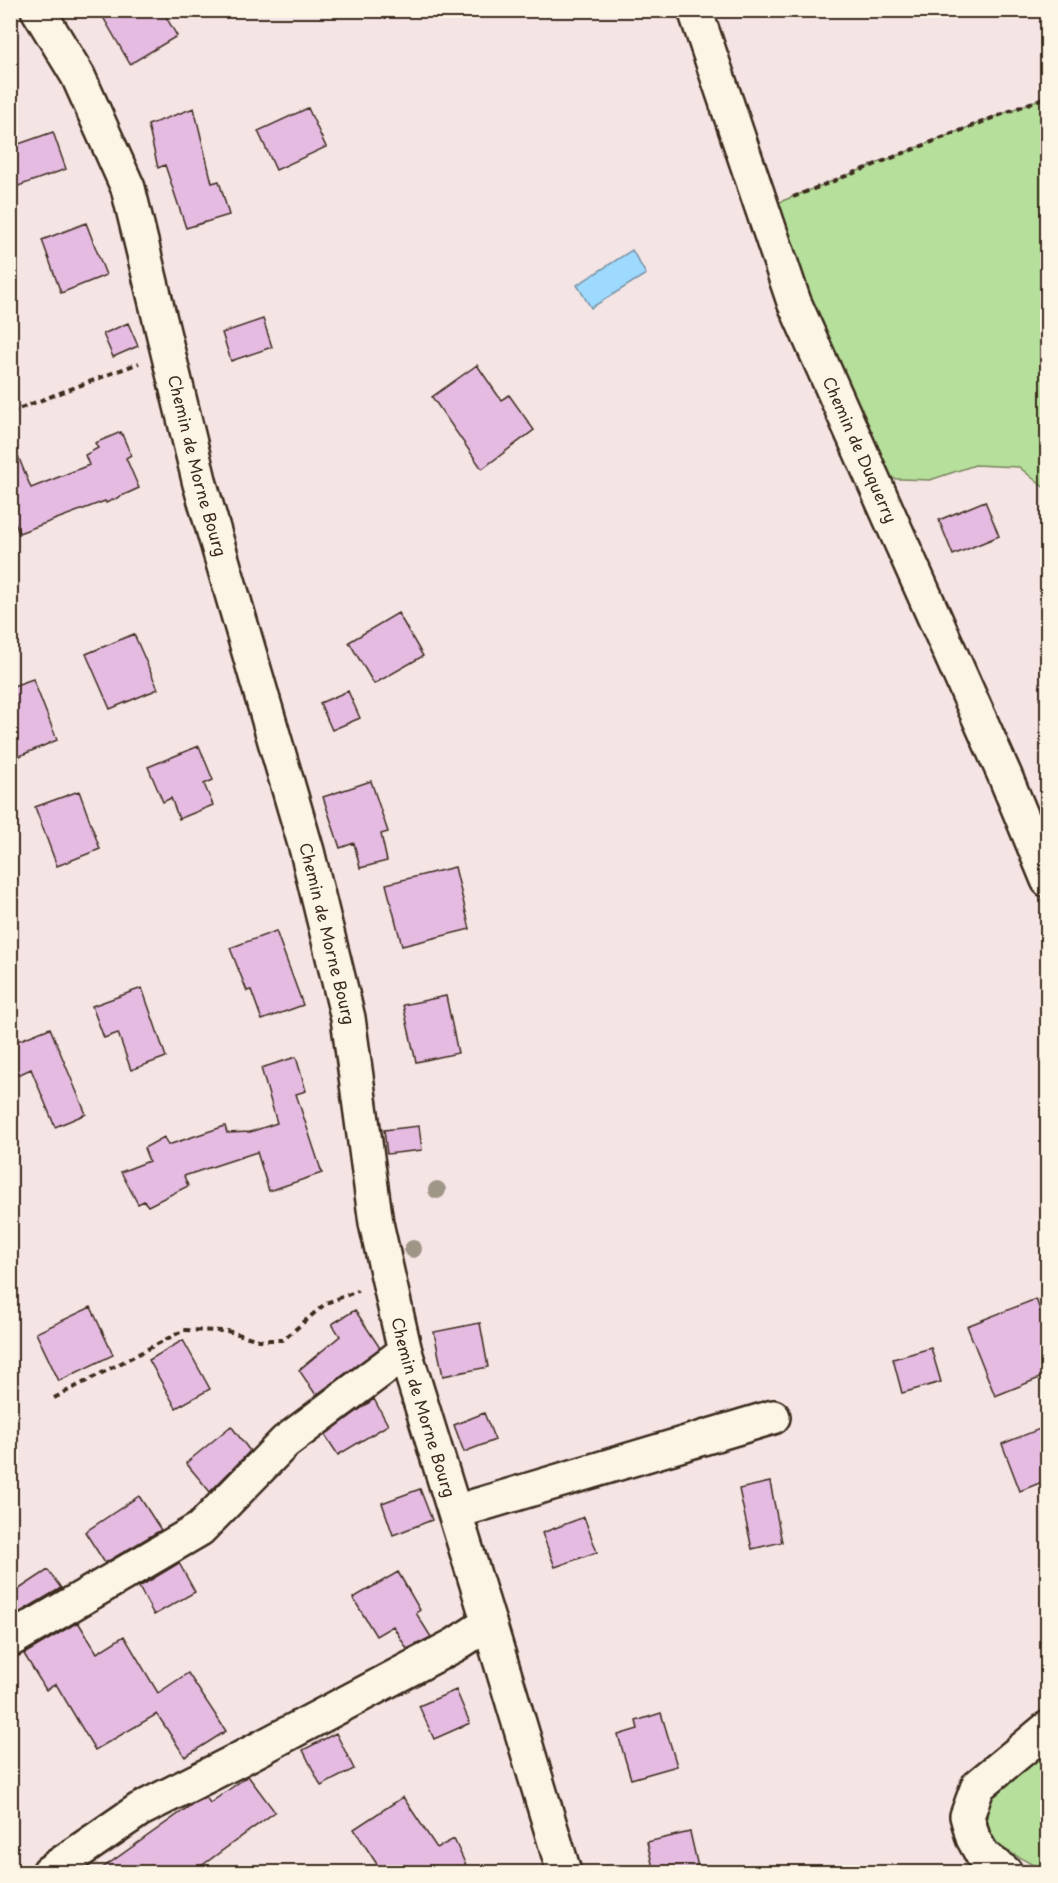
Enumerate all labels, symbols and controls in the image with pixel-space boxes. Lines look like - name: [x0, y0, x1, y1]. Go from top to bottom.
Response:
- street label: Chemin de Morne Bourg: [163, 372, 233, 559]
- street label: Chemin de Duquerry: [818, 372, 904, 526]
- street label: Chemin de Morne Bourg: [294, 839, 362, 1026]
- street label: Chemin de Morne Bourg: [387, 1315, 462, 1500]

